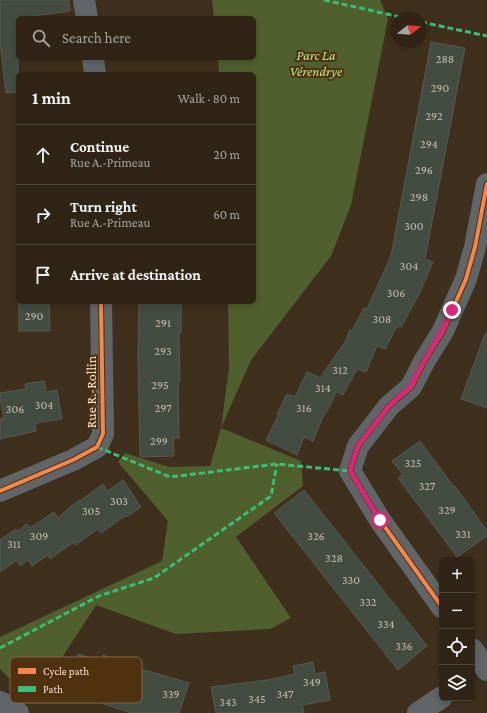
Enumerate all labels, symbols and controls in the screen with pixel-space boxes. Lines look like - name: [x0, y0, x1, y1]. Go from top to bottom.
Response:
- north arrow: [391, 12, 427, 48]
- search box: [16, 16, 256, 60]
- icon: search: [30, 27, 52, 49]
- text: Search here: [62, 30, 131, 46]
- park label: Parc La Vérendrye: [290, 47, 343, 79]
- house number: 288: [436, 52, 454, 66]
- house number: 290: [431, 81, 450, 95]
- text: 1 min: [32, 89, 71, 108]
- text: Walk · 80 m: [178, 91, 240, 106]
- house number: 292: [425, 109, 443, 123]
- house number: 294: [420, 137, 438, 151]
- text: Continue: [70, 139, 129, 155]
- icon: ahead: [32, 144, 54, 166]
- text: 20 m: [214, 147, 240, 162]
- text: Rue A.-Primeau: [70, 155, 151, 170]
- house number: 296: [415, 163, 433, 177]
- house number: 298: [410, 190, 428, 204]
- text: Turn right: [70, 199, 137, 215]
- icon: right: [32, 204, 54, 226]
- text: 60 m: [213, 207, 240, 222]
- text: Rue A.-Primeau: [70, 215, 151, 230]
- house number: 300: [404, 219, 424, 233]
- house number: 304: [400, 259, 418, 273]
- icon: arrive: [32, 264, 54, 286]
- text: Arrive at destination: [70, 267, 201, 283]
- house number: 306: [387, 286, 405, 300]
- route end: [443, 301, 461, 319]
- house number: 290: [25, 309, 44, 323]
- house number: 308: [373, 312, 391, 326]
- house number: 291: [155, 316, 171, 330]
- house number: 293: [154, 344, 172, 358]
- street label: Rue R.-Rollin: [83, 355, 99, 428]
- house number: 312: [332, 363, 348, 377]
- house number: 295: [151, 378, 169, 392]
- house number: 314: [315, 381, 331, 395]
- house number: 304: [35, 398, 53, 412]
- house number: 297: [154, 401, 172, 415]
- house number: 316: [296, 401, 312, 415]
- house number: 306: [6, 402, 24, 416]
- house number: 299: [150, 434, 168, 448]
- house number: 325: [404, 456, 422, 470]
- house number: 327: [419, 479, 436, 493]
- house number: 303: [110, 494, 128, 508]
- house number: 329: [438, 503, 456, 517]
- house number: 305: [82, 504, 100, 518]
- route start: [371, 511, 389, 529]
- house number: 331: [455, 527, 471, 541]
- house number: 309: [30, 529, 48, 543]
- house number: 326: [307, 529, 325, 543]
- house number: 311: [7, 537, 21, 551]
- house number: 328: [325, 551, 343, 565]
- map controls: [439, 557, 475, 701]
- button: +: [439, 557, 475, 593]
- house number: 330: [342, 573, 360, 587]
- button: −: [439, 593, 475, 629]
- house number: 332: [360, 595, 377, 609]
- house number: 334: [377, 617, 395, 631]
- button: locate: [439, 629, 475, 665]
- house number: 336: [395, 639, 413, 653]
- legend: [10, 657, 142, 703]
- text: Cycle path: [43, 665, 89, 678]
- button: layers: [439, 665, 475, 701]
- house number: 349: [303, 675, 321, 689]
- text: Path: [43, 683, 63, 695]
- house number: 339: [162, 687, 180, 701]
- house number: 347: [276, 687, 294, 701]
- house number: 345: [248, 692, 266, 706]
- house number: 343: [219, 695, 237, 709]

